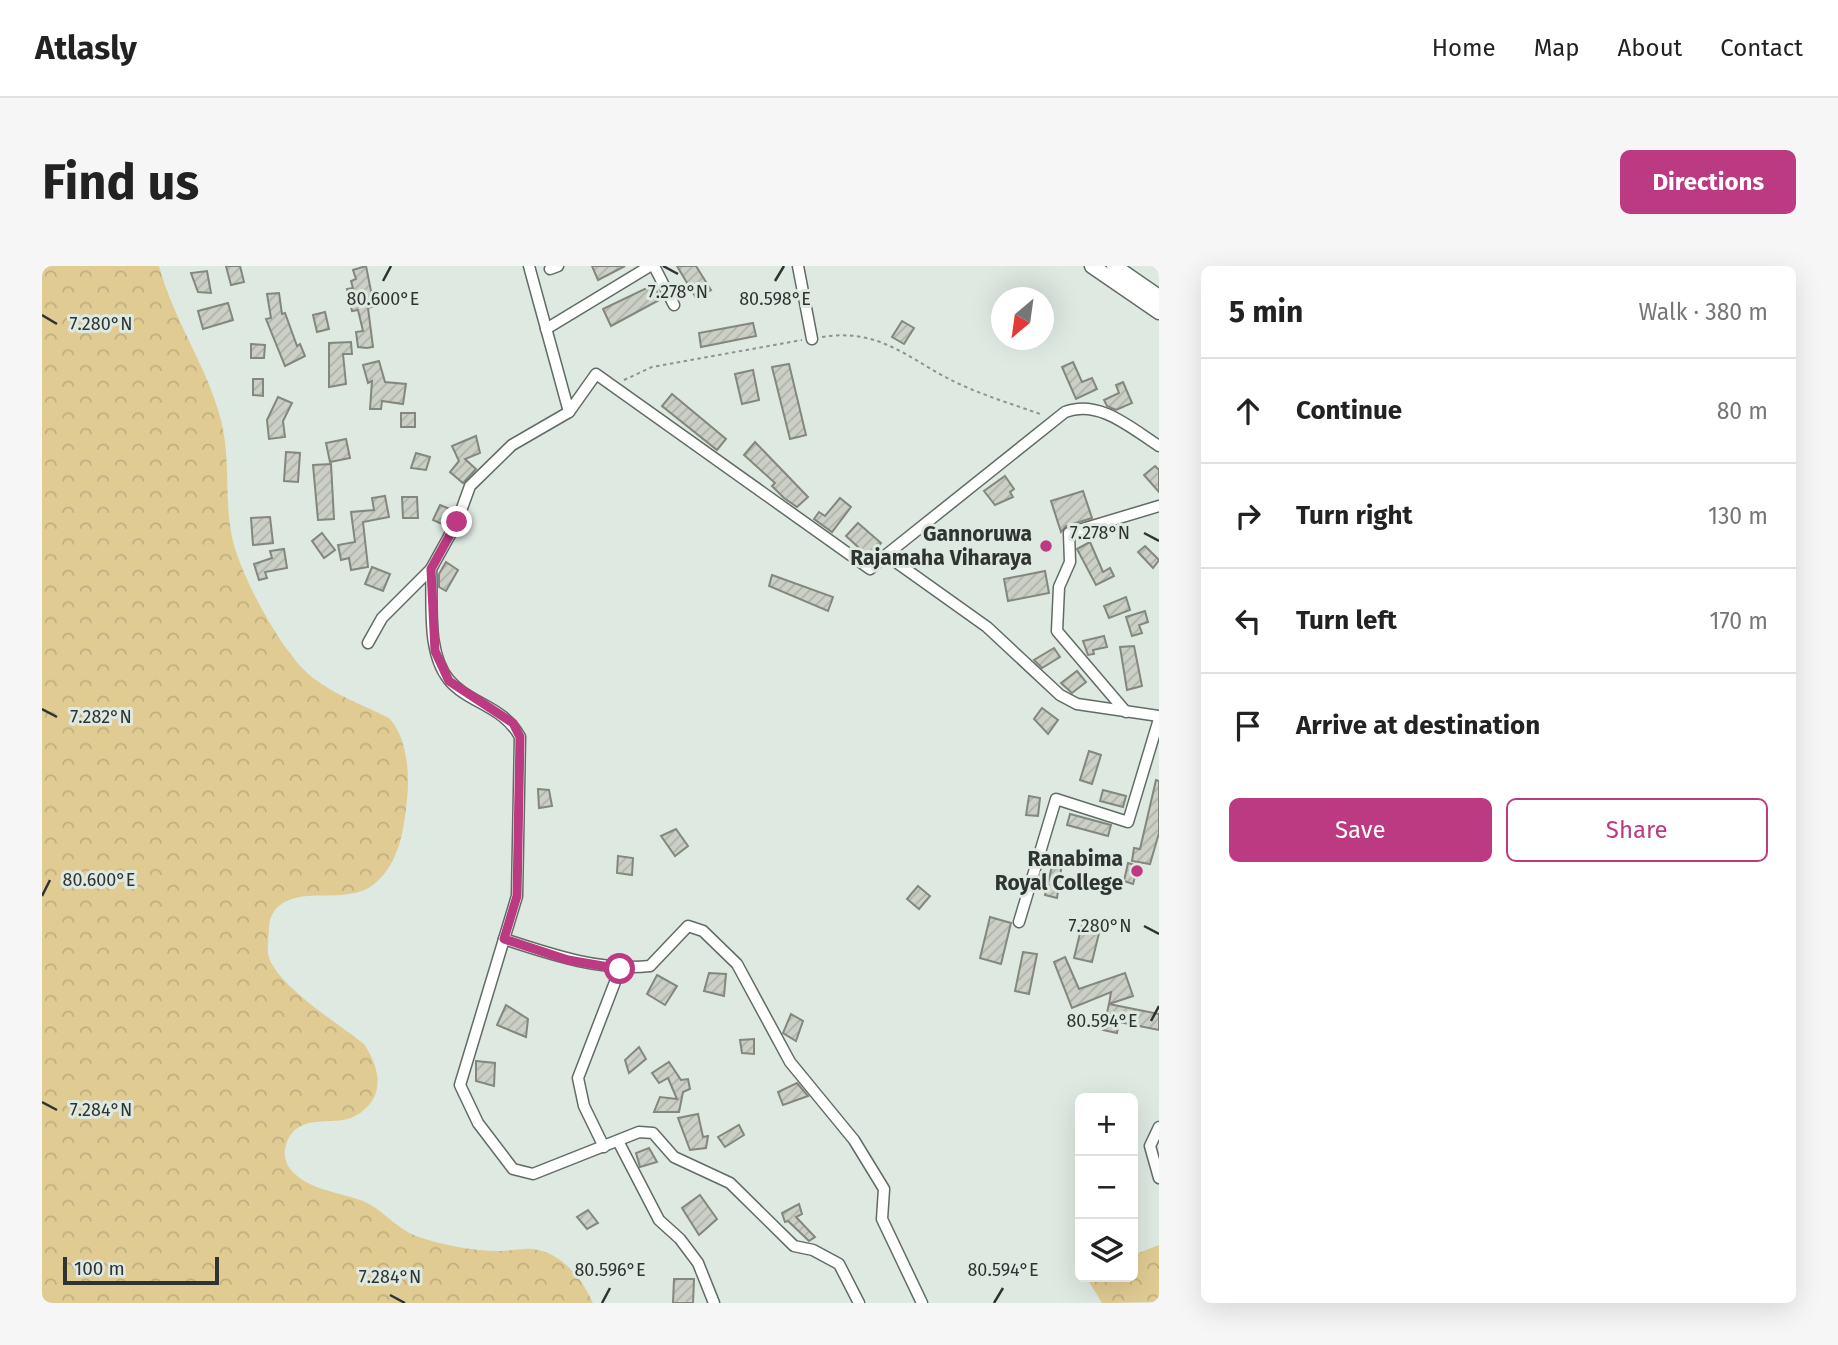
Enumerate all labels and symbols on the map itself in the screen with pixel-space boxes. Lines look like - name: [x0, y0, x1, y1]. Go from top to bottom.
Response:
- text: 7.278°N: [648, 281, 708, 303]
- north arrow: [991, 287, 1054, 350]
- text: 80.600°E: [347, 288, 419, 310]
- text: 80.598°E: [739, 288, 811, 310]
- text: 7.280°N: [70, 313, 132, 335]
- route end: [441, 506, 472, 537]
- place label: Gannoruwa Rajamaha Viharaya: [850, 521, 1032, 571]
- text: 7.278°N: [1070, 522, 1130, 544]
- marker: Gannoruwa Rajamaha Viharaya: [1038, 538, 1054, 554]
- text: 7.282°N: [70, 706, 132, 728]
- place label: Ranabima Royal College: [995, 846, 1123, 896]
- marker: Ranabima Royal College: [1129, 863, 1145, 879]
- text: 80.600°E: [63, 869, 135, 891]
- text: 7.280°N: [1069, 915, 1131, 937]
- route start: [604, 953, 635, 984]
- text: 80.594°E: [1066, 1010, 1138, 1032]
- text: 7.284°N: [70, 1099, 132, 1121]
- scale bar: [63, 1254, 219, 1286]
- text: 80.596°E: [574, 1259, 646, 1281]
- text: 80.594°E: [967, 1259, 1039, 1281]
- text: 7.284°N: [359, 1266, 421, 1288]

